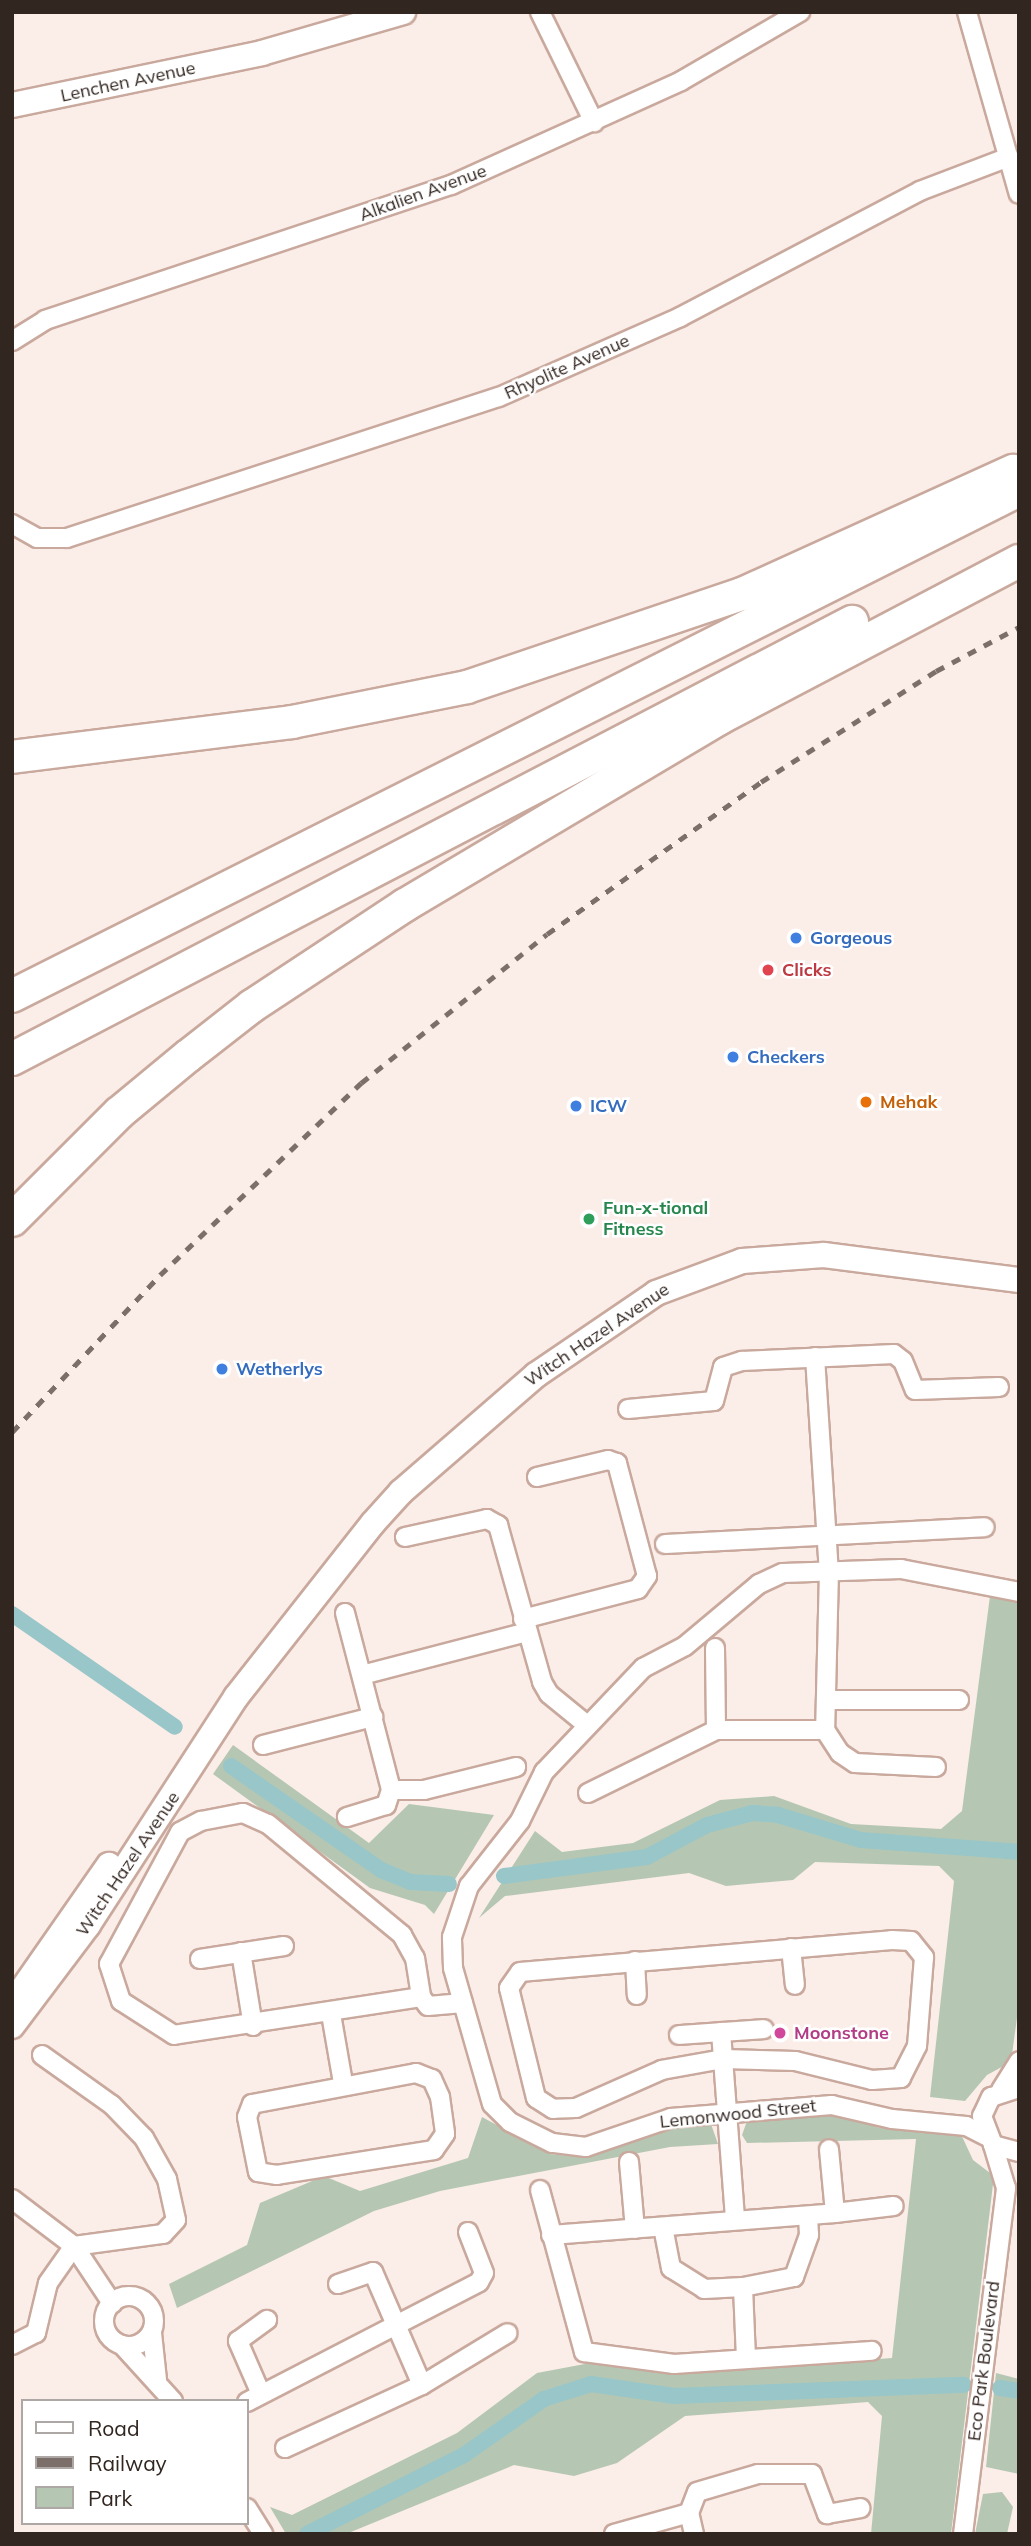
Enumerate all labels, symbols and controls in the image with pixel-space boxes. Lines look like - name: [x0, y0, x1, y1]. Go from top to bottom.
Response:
- street label: Lenchen Avenue: [59, 57, 197, 107]
- street label: Alkalien Avenue: [356, 160, 490, 226]
- street label: Rhyolite Avenue: [501, 330, 633, 404]
- place label: Gorgeous: [810, 927, 892, 949]
- marker: Gorgeous: [788, 930, 804, 946]
- place label: Clicks: [782, 959, 832, 981]
- marker: Clicks: [760, 962, 776, 978]
- place label: Checkers: [747, 1046, 825, 1068]
- marker: Checkers: [725, 1049, 741, 1065]
- place label: Mehak: [880, 1091, 937, 1113]
- marker: Mehak: [858, 1094, 874, 1110]
- place label: ICW: [590, 1095, 627, 1117]
- marker: ICW: [568, 1098, 584, 1114]
- place label: Fun-x-tional Fitness: [603, 1198, 708, 1240]
- marker: Fun-x-tional Fitness: [581, 1211, 597, 1227]
- street label: Witch Hazel Avenue: [521, 1279, 673, 1391]
- place label: Wetherlys: [236, 1358, 323, 1380]
- marker: Wetherlys: [214, 1361, 230, 1377]
- street label: Witch Hazel Avenue: [72, 1788, 184, 1940]
- place label: Moonstone: [794, 2022, 889, 2044]
- marker: Moonstone: [772, 2025, 788, 2041]
- street label: Lemonwood Street: [659, 2095, 817, 2133]
- street label: Eco Park Boulevard: [963, 2280, 1005, 2442]
- legend: [21, 2399, 248, 2525]
- text: Road: [88, 2415, 139, 2441]
- text: Railway: [88, 2450, 167, 2476]
- text: Park: [88, 2485, 132, 2511]

